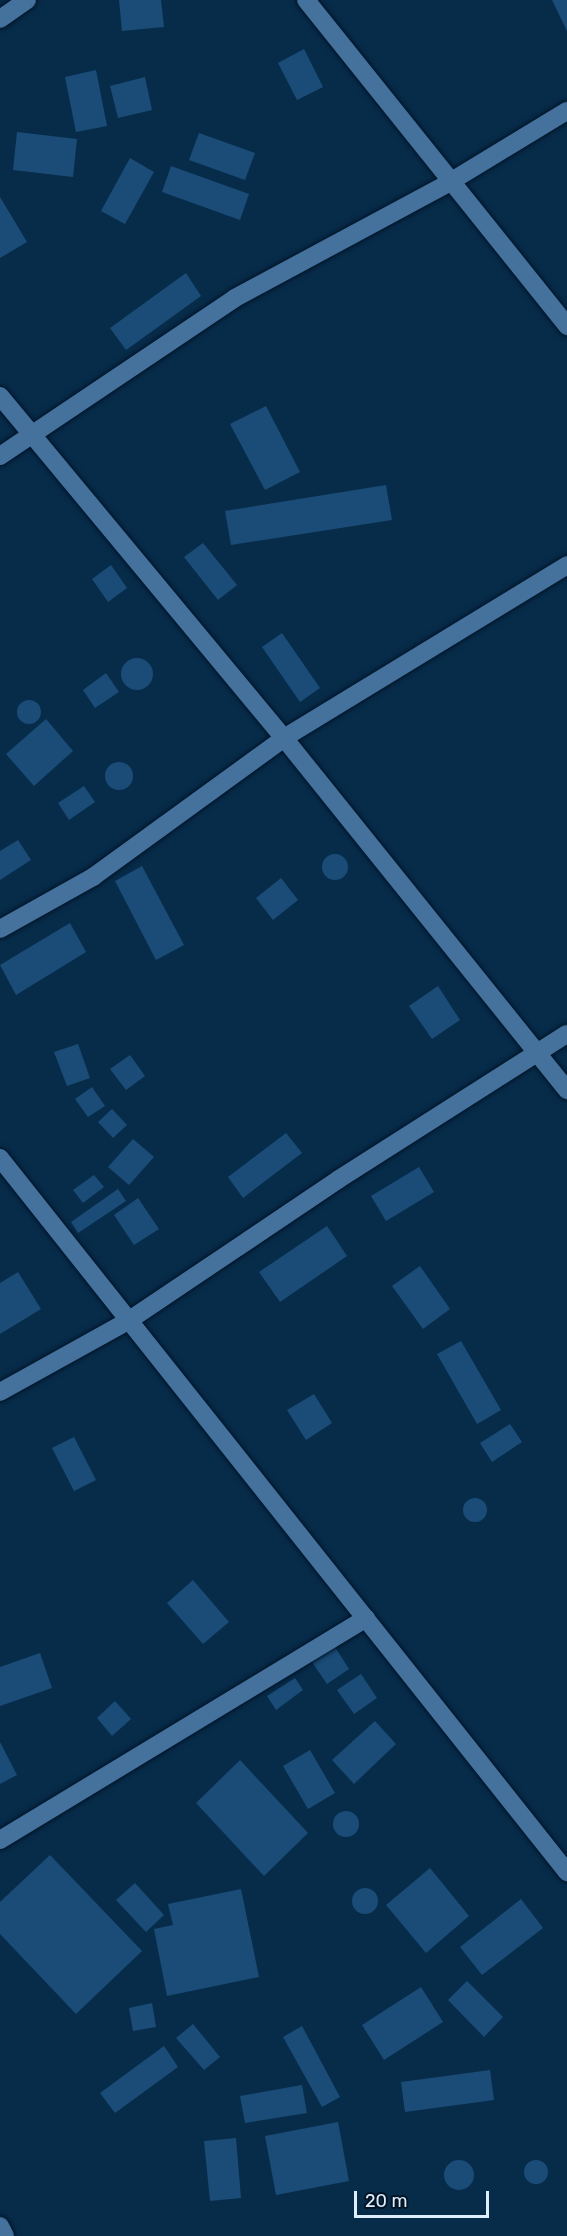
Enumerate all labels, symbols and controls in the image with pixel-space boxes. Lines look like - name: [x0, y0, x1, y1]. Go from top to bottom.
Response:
- scale bar: [357, 2179, 492, 2217]
- text: 20 m: [365, 2190, 407, 2212]

